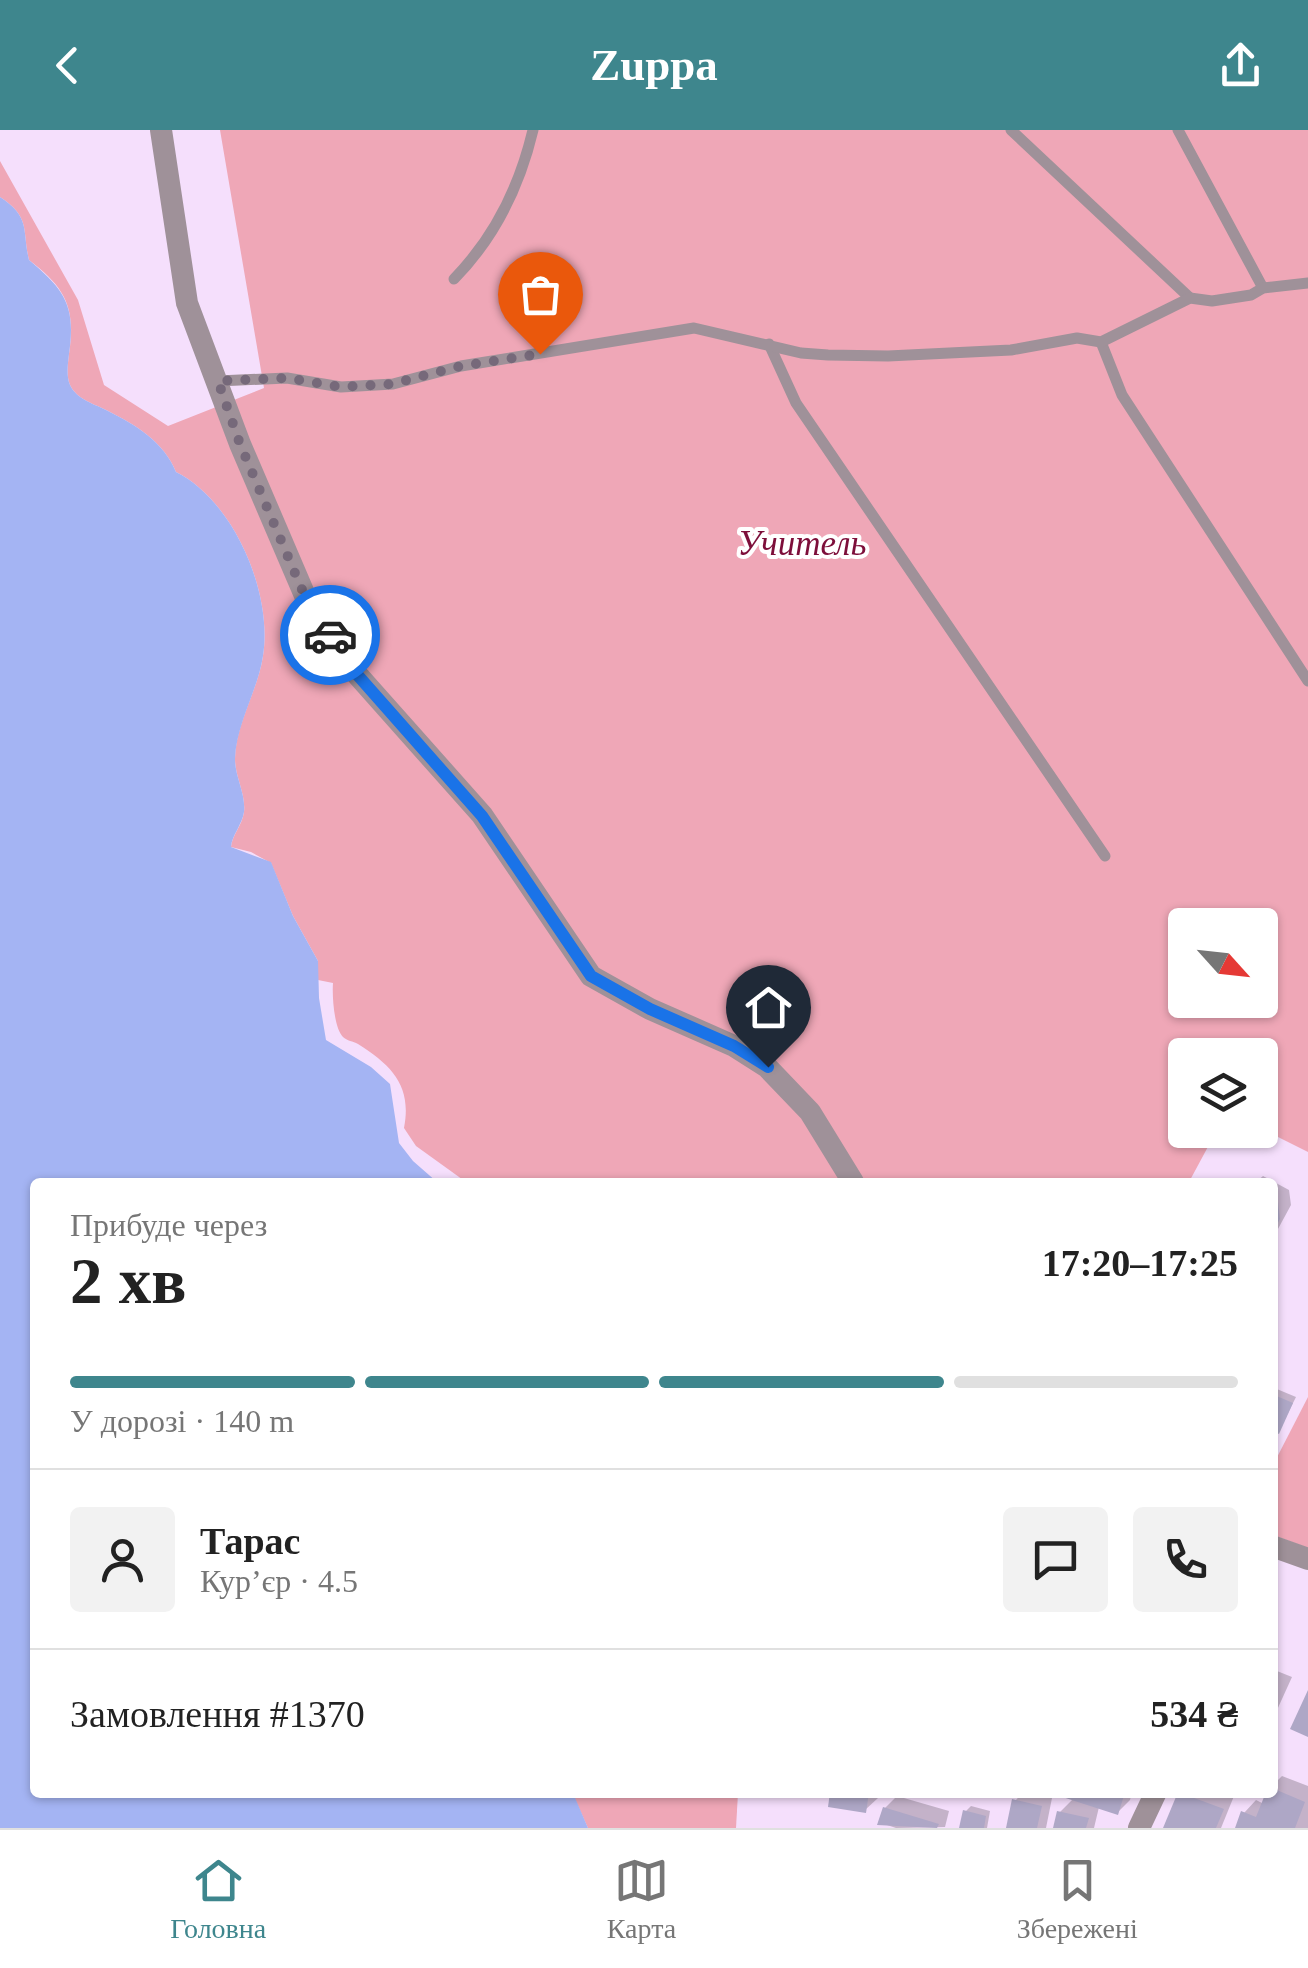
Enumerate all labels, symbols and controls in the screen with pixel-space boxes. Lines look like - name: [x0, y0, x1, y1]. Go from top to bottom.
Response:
- icon: back: [40, 38, 95, 93]
- icon: share: [1213, 38, 1268, 93]
- text: Zuppa: [590, 40, 718, 90]
- pin: [498, 252, 583, 355]
- icon: bag: [513, 267, 568, 322]
- park label: Учитель: [738, 524, 866, 563]
- courier: [280, 585, 380, 685]
- icon: car: [303, 608, 358, 663]
- north arrow: [1168, 908, 1278, 1018]
- map controls: [1168, 908, 1278, 1148]
- pin: [726, 965, 811, 1068]
- icon: home: [741, 980, 796, 1035]
- button: layers: [1168, 1038, 1278, 1148]
- text: Прибуде через: [70, 1207, 267, 1243]
- text: 17:20–17:25: [1042, 1242, 1238, 1284]
- text: 2 хв: [70, 1245, 186, 1317]
- text: У дорозі · 140 m: [70, 1403, 294, 1439]
- button: person: [70, 1507, 175, 1612]
- button: chat: [1003, 1507, 1108, 1612]
- button: phone: [1133, 1507, 1238, 1612]
- text: Тарас: [200, 1520, 300, 1562]
- text: Кур’єр · 4.5: [200, 1563, 358, 1599]
- text: Замовлення #1370: [70, 1693, 365, 1735]
- text: 534 ₴: [1150, 1693, 1238, 1735]
- tab: Головна: [170, 1853, 266, 1945]
- tab: Карта: [607, 1853, 676, 1945]
- tab: Збережені: [1017, 1853, 1138, 1945]

